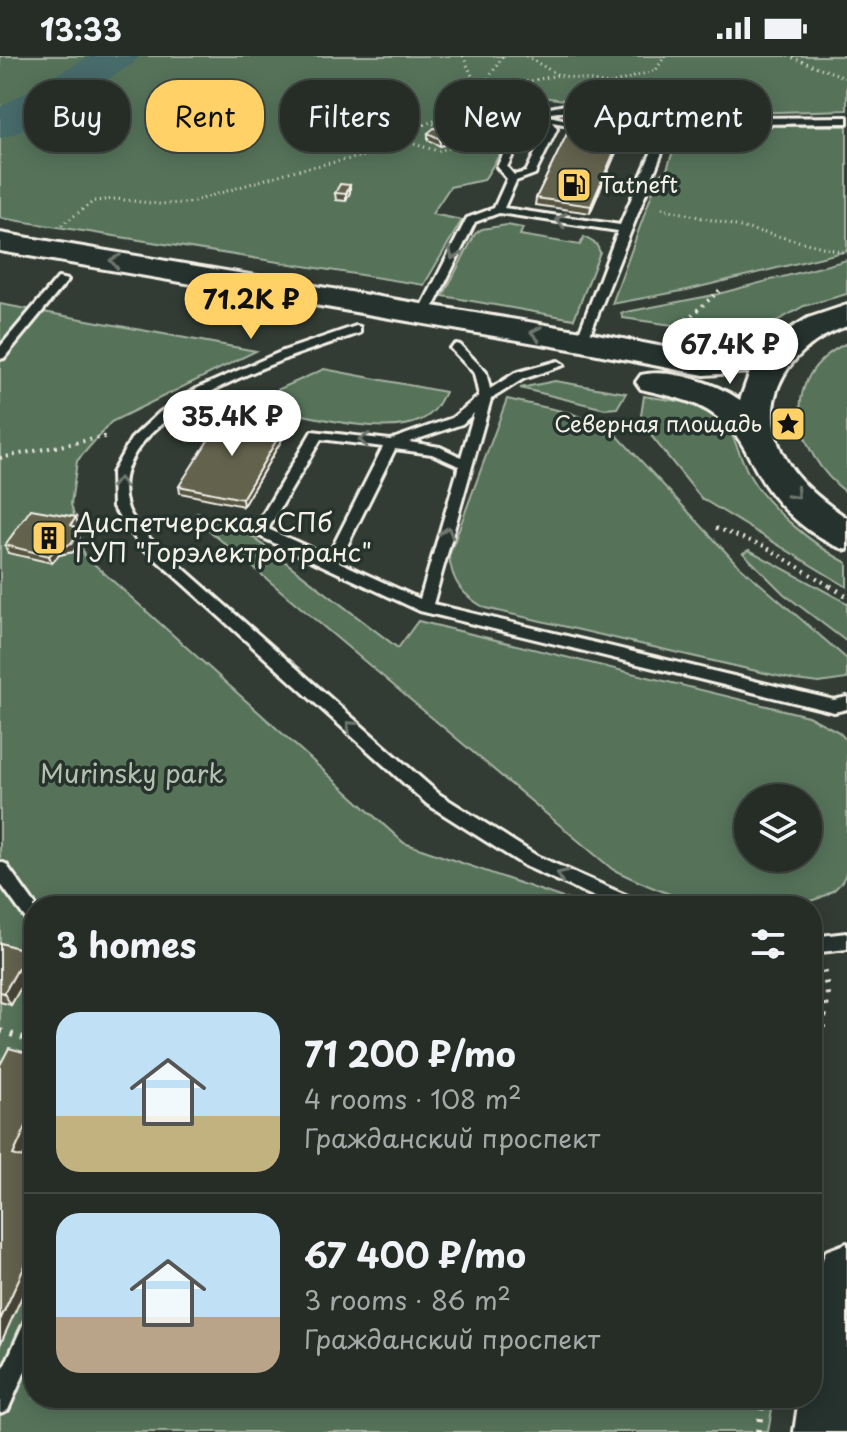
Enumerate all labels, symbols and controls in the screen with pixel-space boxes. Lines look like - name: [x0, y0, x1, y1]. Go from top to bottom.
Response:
- text: 13:33: [40, 6, 122, 51]
- chip: Buy: [24, 80, 130, 152]
- chip: Rent: [146, 80, 264, 152]
- chip: Filters: [280, 80, 419, 152]
- chip: New: [435, 80, 549, 152]
- chip: Apartment: [565, 80, 771, 152]
- fuel station icon: Tatneft: [555, 166, 593, 204]
- place label: Tatneft: [600, 167, 678, 200]
- one-way arrow: [554, 212, 568, 229]
- one-way arrow: [448, 245, 464, 260]
- one-way arrow: [108, 254, 121, 271]
- pin: 71.2K ₽: [177, 273, 325, 341]
- text: 71.2K ₽: [203, 279, 299, 318]
- pin: 67.4K ₽: [656, 318, 804, 386]
- text: 67.4K ₽: [680, 324, 780, 363]
- one-way arrow: [530, 326, 543, 343]
- pin: 35.4K ₽: [158, 390, 306, 458]
- text: 35.4K ₽: [181, 396, 283, 435]
- place icon: Северная площадь: [769, 405, 807, 443]
- place label: Северная площадь: [554, 406, 762, 439]
- one-way arrow: [357, 432, 371, 449]
- one-way arrow: [110, 476, 128, 488]
- one-way arrow: [785, 484, 799, 499]
- place label: Диспетчерская СПб ГУП "Горэлектротранс": [74, 502, 372, 571]
- building icon: Диспетчерская СПб ГУП "Горэлектротранс": [30, 519, 68, 557]
- one-way arrow: [438, 526, 454, 540]
- one-way arrow: [345, 721, 360, 736]
- park label: Murinsky park: [40, 753, 224, 792]
- map controls: [734, 784, 822, 872]
- button: layers: [734, 784, 822, 872]
- one-way arrow: [556, 869, 570, 885]
- text: 3 homes: [56, 918, 196, 970]
- icon: filters: [746, 922, 790, 966]
- text: 71 200 ₽/mo: [304, 1027, 516, 1079]
- icon: home: [120, 1044, 216, 1140]
- text: 4 rooms · 108 m²: [304, 1079, 522, 1118]
- text: Гражданский проспект: [304, 1118, 600, 1157]
- text: 67 400 ₽/mo: [304, 1228, 526, 1280]
- icon: home: [120, 1245, 216, 1341]
- text: 3 rooms · 86 m²: [304, 1280, 511, 1319]
- text: Гражданский проспект: [304, 1319, 600, 1358]

